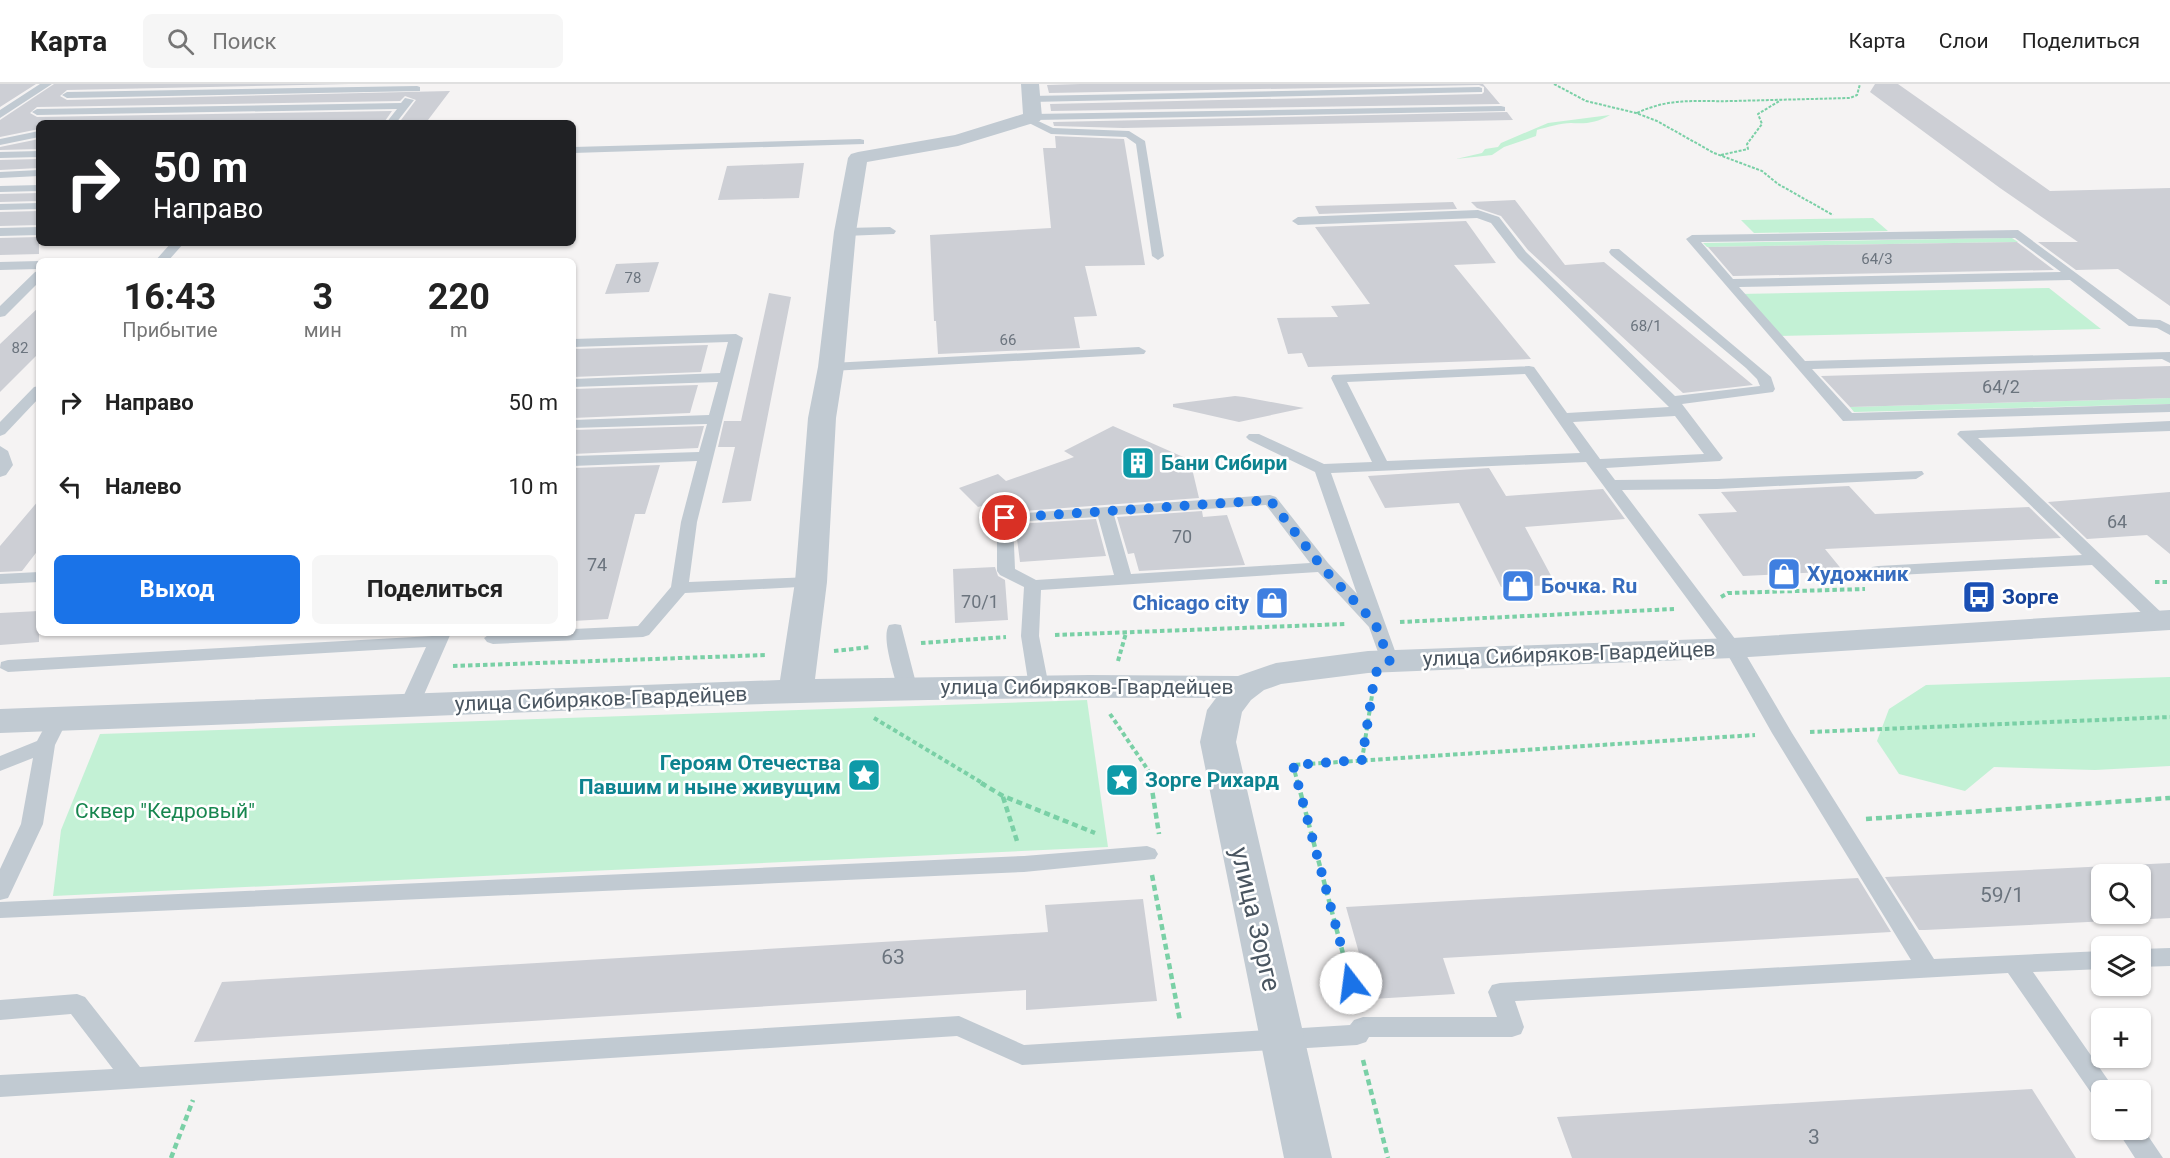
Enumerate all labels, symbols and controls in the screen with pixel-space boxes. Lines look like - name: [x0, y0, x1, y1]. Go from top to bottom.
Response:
- search box: [143, 14, 563, 68]
- text: Карта: [30, 25, 107, 58]
- icon: search: [164, 25, 197, 58]
- text: Поиск: [212, 29, 277, 54]
- text: Карта: [1849, 29, 1906, 53]
- text: Слои: [1939, 29, 1989, 53]
- text: Поделиться: [2022, 29, 2140, 53]
- text: 50 m: [153, 143, 248, 192]
- icon: right: [54, 144, 132, 222]
- text: Направо: [153, 193, 263, 225]
- house number: 64/3: [1861, 250, 1893, 268]
- house number: 78: [625, 269, 641, 287]
- text: 16:43: [123, 276, 216, 318]
- text: 3: [312, 276, 333, 318]
- text: 220: [428, 276, 490, 318]
- house number: 68/1: [1630, 317, 1662, 335]
- text: Прибытие: [122, 318, 218, 342]
- text: мин: [304, 318, 342, 342]
- text: m: [450, 318, 468, 342]
- house number: 66: [1000, 331, 1016, 349]
- house number: 82: [12, 339, 28, 357]
- house number: 64/2: [1982, 376, 2020, 397]
- icon: right: [54, 386, 87, 419]
- text: Направо: [105, 390, 194, 415]
- text: 50 m: [509, 390, 558, 415]
- building icon: Бани Сибири: [1120, 445, 1156, 481]
- place label: Бани Сибири: [1161, 451, 1287, 475]
- icon: left: [54, 470, 87, 503]
- text: Налево: [105, 474, 182, 499]
- text: 10 m: [509, 474, 558, 499]
- pin: [979, 492, 1030, 543]
- icon: arrive: [988, 501, 1021, 534]
- house number: 64: [2107, 511, 2127, 532]
- house number: 70: [1172, 526, 1192, 547]
- house number: 74: [587, 554, 607, 575]
- button: Выход: [54, 555, 300, 624]
- button: Поделиться: [312, 555, 558, 624]
- shop icon: Художник: [1766, 556, 1802, 592]
- place label: Художник: [1807, 562, 1909, 586]
- shop icon: Бочка. Ru: [1500, 568, 1536, 604]
- place label: Бочка. Ru: [1541, 574, 1637, 598]
- bus stop icon: Зорге: [1961, 579, 1997, 615]
- shop icon: Chicago city: [1254, 585, 1290, 621]
- place label: Зорге: [2002, 585, 2059, 609]
- house number: 70/1: [961, 591, 999, 612]
- place label: Chicago city: [1133, 591, 1249, 615]
- street label: улица Сибиряков-Гвардейцев: [1422, 637, 1716, 671]
- street label: улица Сибиряков-Гвардейцев: [941, 675, 1233, 699]
- street label: улица Сибиряков-Гвардейцев: [454, 682, 748, 716]
- place label: Героям Отечества Павшим и ныне живущим: [579, 751, 841, 799]
- place icon: Героям Отечества Павшим и ныне живущим: [846, 757, 882, 793]
- place icon: Зорге Рихард: [1104, 762, 1140, 798]
- place label: Зорге Рихард: [1145, 768, 1279, 792]
- park label: Сквер "Кедровый": [75, 799, 255, 823]
- street label: улица Зорге: [1225, 844, 1287, 994]
- map controls: [2091, 864, 2151, 1140]
- button: search: [2091, 864, 2151, 924]
- house number: 59/1: [1980, 883, 2024, 907]
- button: layers: [2091, 936, 2151, 996]
- house number: 63: [881, 945, 905, 969]
- position arrow: [1319, 951, 1383, 1015]
- button: +: [2091, 1008, 2151, 1068]
- button: −: [2091, 1080, 2151, 1140]
- house number: 3: [1808, 1125, 1820, 1149]

